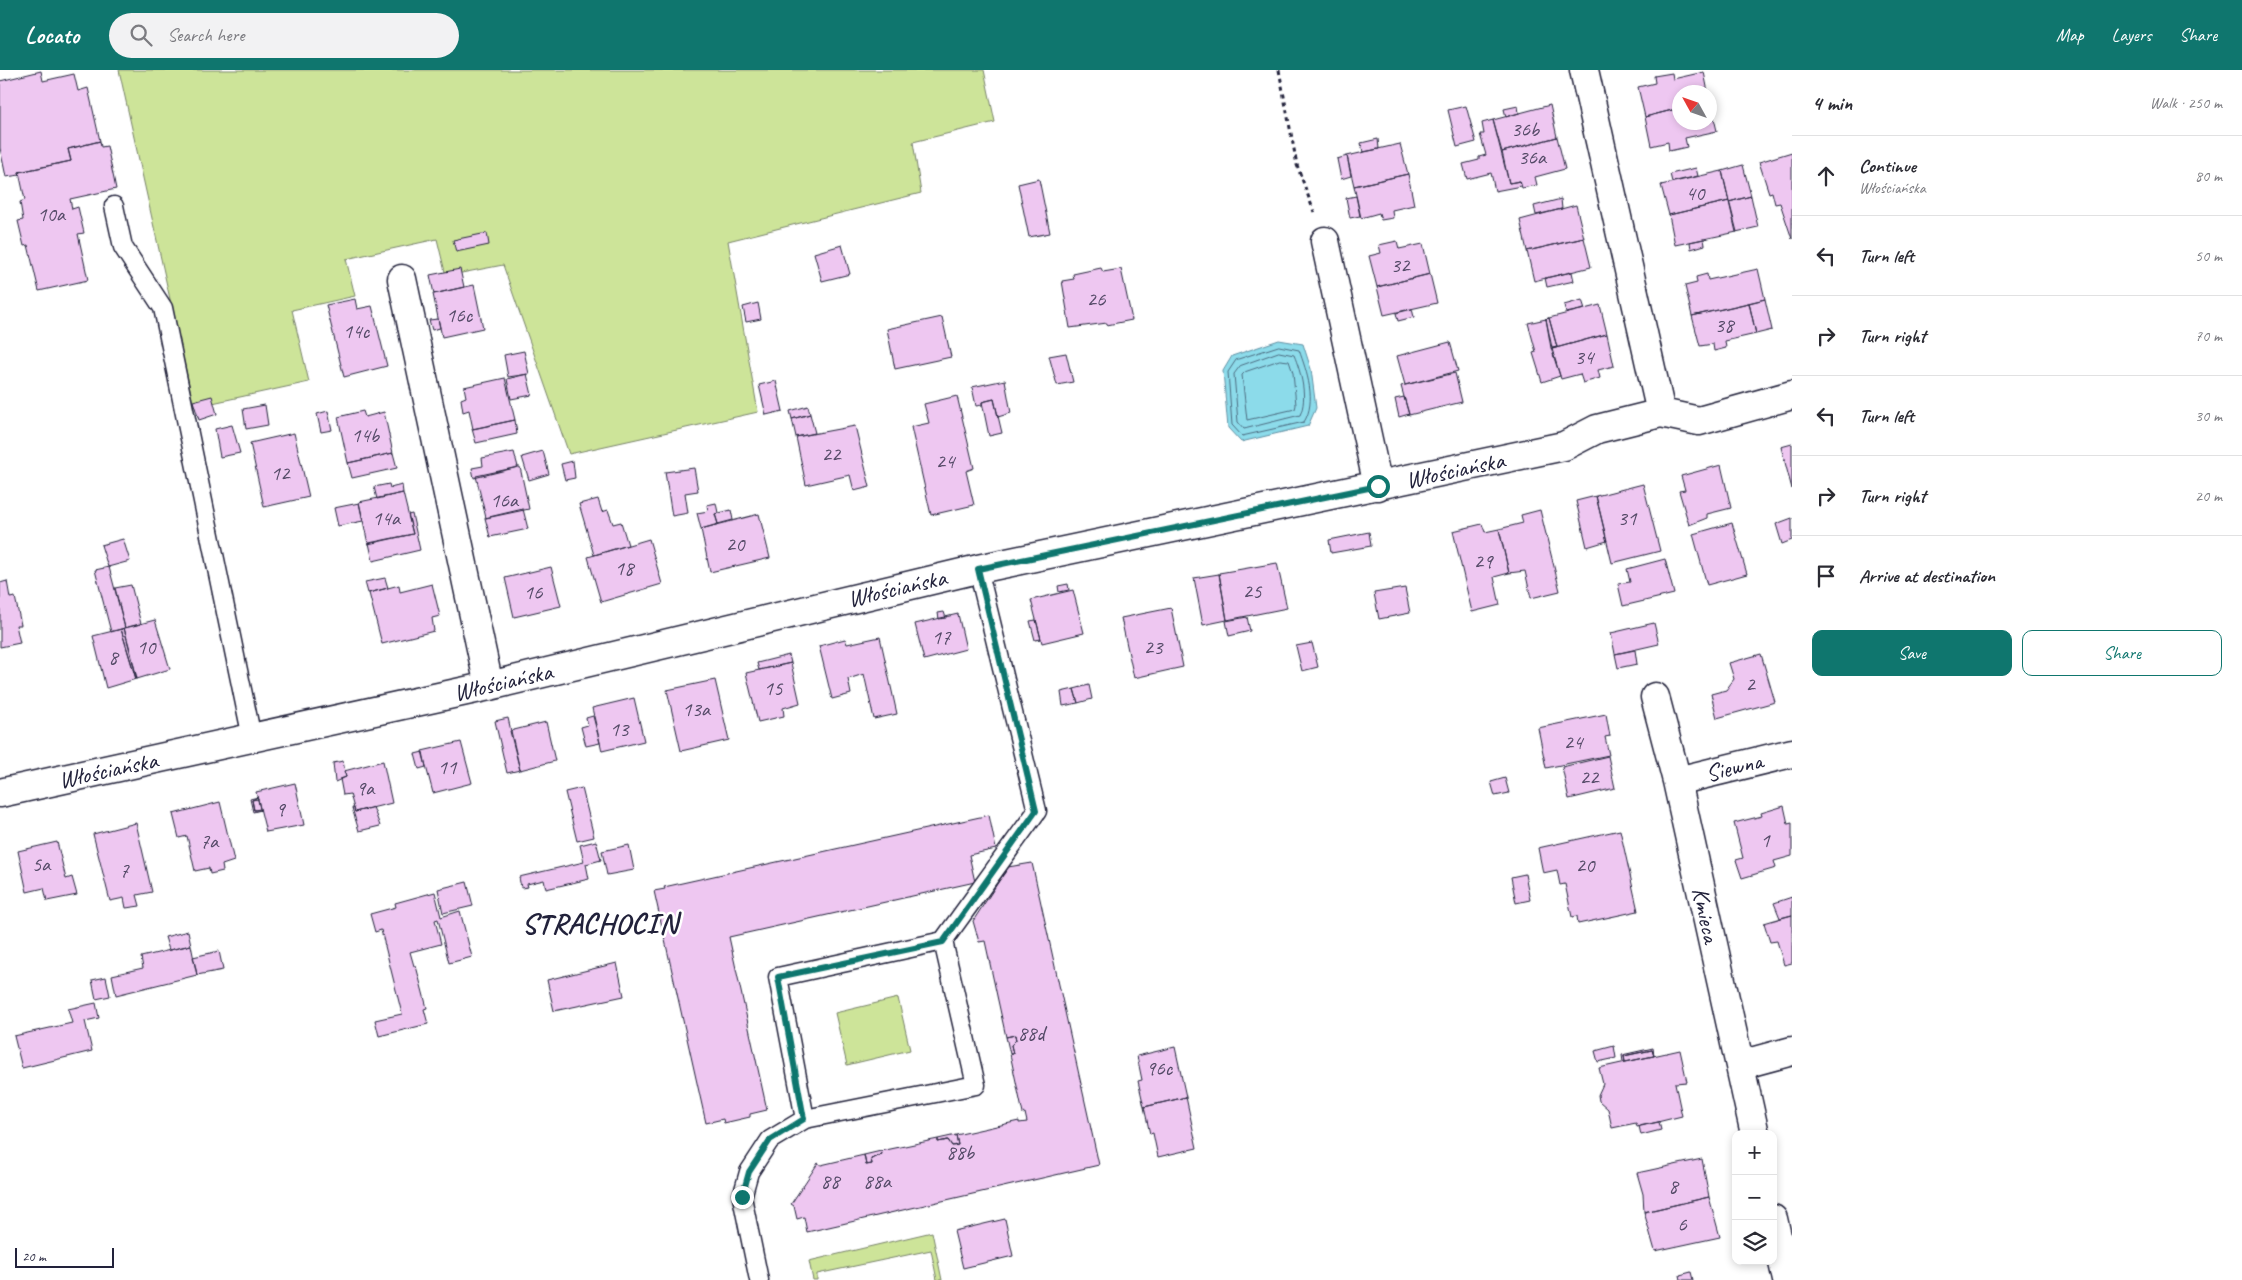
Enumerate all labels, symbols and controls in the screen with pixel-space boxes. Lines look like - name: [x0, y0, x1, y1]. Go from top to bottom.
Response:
- search box: [109, 13, 459, 58]
- text: Locato: [25, 20, 79, 50]
- icon: search: [127, 21, 155, 49]
- text: Search here: [167, 23, 245, 47]
- text: Map: [2056, 24, 2084, 46]
- text: Layers: [2112, 24, 2151, 46]
- text: Share: [2179, 24, 2217, 46]
- north arrow: [1672, 85, 1717, 130]
- text: 4 min: [1812, 90, 1852, 116]
- text: Walk · 250 m: [2150, 93, 2222, 113]
- house number: 36b: [1511, 116, 1541, 142]
- house number: 36a: [1518, 144, 1548, 170]
- text: Continue: [1859, 154, 1916, 178]
- icon: ahead: [1812, 162, 1840, 190]
- text: 80 m: [2195, 166, 2222, 186]
- text: Włościańska: [1859, 178, 1926, 198]
- house number: 40: [1686, 180, 1706, 206]
- house number: 10a: [37, 201, 67, 227]
- icon: left: [1812, 242, 1840, 270]
- text: Turn left: [1859, 244, 1914, 268]
- text: 50 m: [2195, 246, 2222, 266]
- house number: 32: [1391, 252, 1411, 278]
- house number: 26: [1087, 286, 1106, 312]
- house number: 16c: [446, 302, 474, 328]
- house number: 38: [1715, 312, 1736, 338]
- house number: 14c: [343, 318, 371, 344]
- icon: right: [1812, 322, 1840, 350]
- text: Turn right: [1859, 324, 1926, 348]
- text: 70 m: [2195, 326, 2222, 346]
- house number: 34: [1575, 344, 1596, 370]
- icon: left: [1812, 402, 1840, 430]
- text: Turn left: [1859, 404, 1914, 428]
- text: 30 m: [2195, 406, 2222, 426]
- house number: 14b: [351, 422, 381, 448]
- house number: 22: [822, 441, 842, 467]
- street label: Włościańska: [1403, 445, 1509, 495]
- house number: 24: [936, 448, 957, 474]
- house number: 12: [271, 460, 291, 486]
- route start: [1367, 475, 1390, 498]
- icon: right: [1812, 482, 1840, 510]
- text: Turn right: [1859, 484, 1926, 508]
- text: 20 m: [2195, 486, 2222, 506]
- house number: 16a: [490, 487, 520, 513]
- house number: 14a: [372, 505, 402, 531]
- house number: 31: [1618, 505, 1638, 531]
- house number: 20: [726, 531, 746, 557]
- house number: 29: [1474, 548, 1494, 574]
- house number: 18: [615, 555, 636, 581]
- street label: Włościańska: [845, 562, 951, 614]
- icon: arrive: [1812, 562, 1840, 590]
- text: Arrive at destination: [1859, 564, 1995, 588]
- house number: 25: [1243, 578, 1263, 604]
- house number: 16: [524, 579, 543, 605]
- house number: 17: [932, 624, 952, 650]
- button: Save: [1812, 630, 2012, 676]
- button: Share: [2022, 630, 2222, 676]
- house number: 10: [137, 634, 157, 660]
- house number: 23: [1144, 634, 1164, 660]
- house number: 8: [108, 644, 120, 670]
- street label: Włościańska: [451, 656, 557, 708]
- house number: 2: [1745, 671, 1756, 697]
- house number: 15: [764, 675, 784, 701]
- house number: 13a: [682, 696, 712, 722]
- house number: 13: [610, 716, 630, 742]
- house number: 24: [1564, 729, 1585, 755]
- street label: Włościańska: [56, 745, 162, 795]
- street label: Siewna: [1702, 745, 1768, 789]
- house number: 11: [438, 754, 458, 780]
- house number: 22: [1580, 764, 1600, 790]
- house number: 9a: [356, 775, 376, 801]
- house number: 9: [275, 796, 286, 822]
- house number: 1: [1760, 827, 1771, 853]
- house number: 7a: [200, 828, 220, 854]
- house number: 5a: [32, 851, 52, 877]
- house number: 20: [1576, 852, 1596, 878]
- house number: 7: [119, 857, 130, 883]
- street label: Kmieca: [1686, 885, 1727, 948]
- district label: STRACHOCIN: [522, 905, 682, 942]
- house number: 88d: [1017, 1020, 1048, 1046]
- house number: 96c: [1146, 1055, 1174, 1081]
- map controls: [1732, 1130, 1777, 1265]
- button: +: [1732, 1130, 1777, 1175]
- house number: 88b: [946, 1139, 976, 1165]
- house number: 88: [821, 1168, 842, 1194]
- house number: 88a: [863, 1168, 893, 1194]
- house number: 8: [1668, 1173, 1680, 1199]
- button: −: [1732, 1175, 1777, 1220]
- route end: [731, 1186, 754, 1209]
- house number: 6: [1677, 1211, 1687, 1237]
- button: layers: [1732, 1220, 1777, 1265]
- scale bar: [15, 1245, 114, 1268]
- text: 20 m: [22, 1248, 46, 1265]

